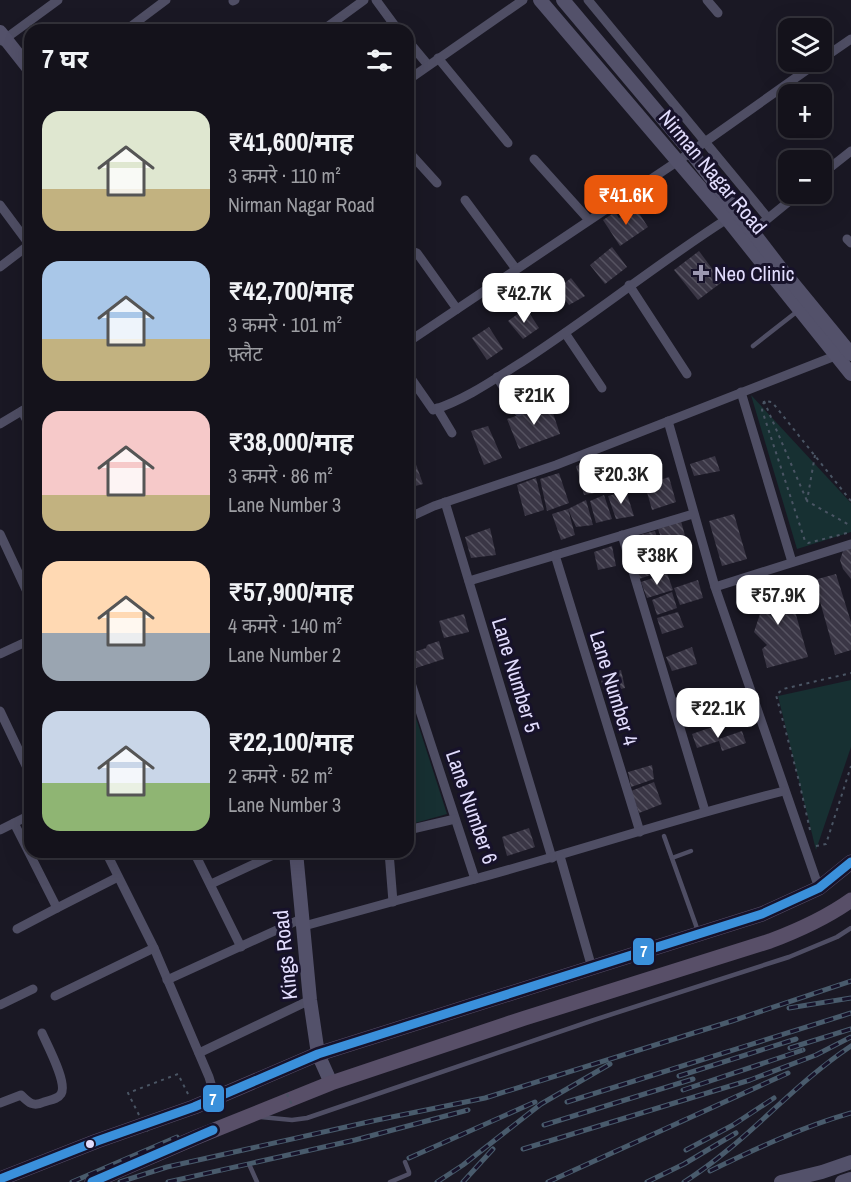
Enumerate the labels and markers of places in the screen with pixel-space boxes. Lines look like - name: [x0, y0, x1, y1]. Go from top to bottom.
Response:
- pin: ₹41.6K: [577, 175, 675, 226]
- place label: Neo Clinic: [714, 259, 794, 288]
- marker: Neo Clinic: [692, 264, 710, 282]
- pin: ₹42.7K: [475, 273, 573, 324]
- pin: ₹21K: [498, 375, 570, 426]
- pin: ₹20.3K: [572, 454, 670, 505]
- pin: ₹38K: [621, 535, 693, 586]
- pin: ₹57.9K: [729, 575, 827, 626]
- pin: ₹22.1K: [669, 688, 767, 739]
- unlabelled marker: [84, 1138, 96, 1150]

